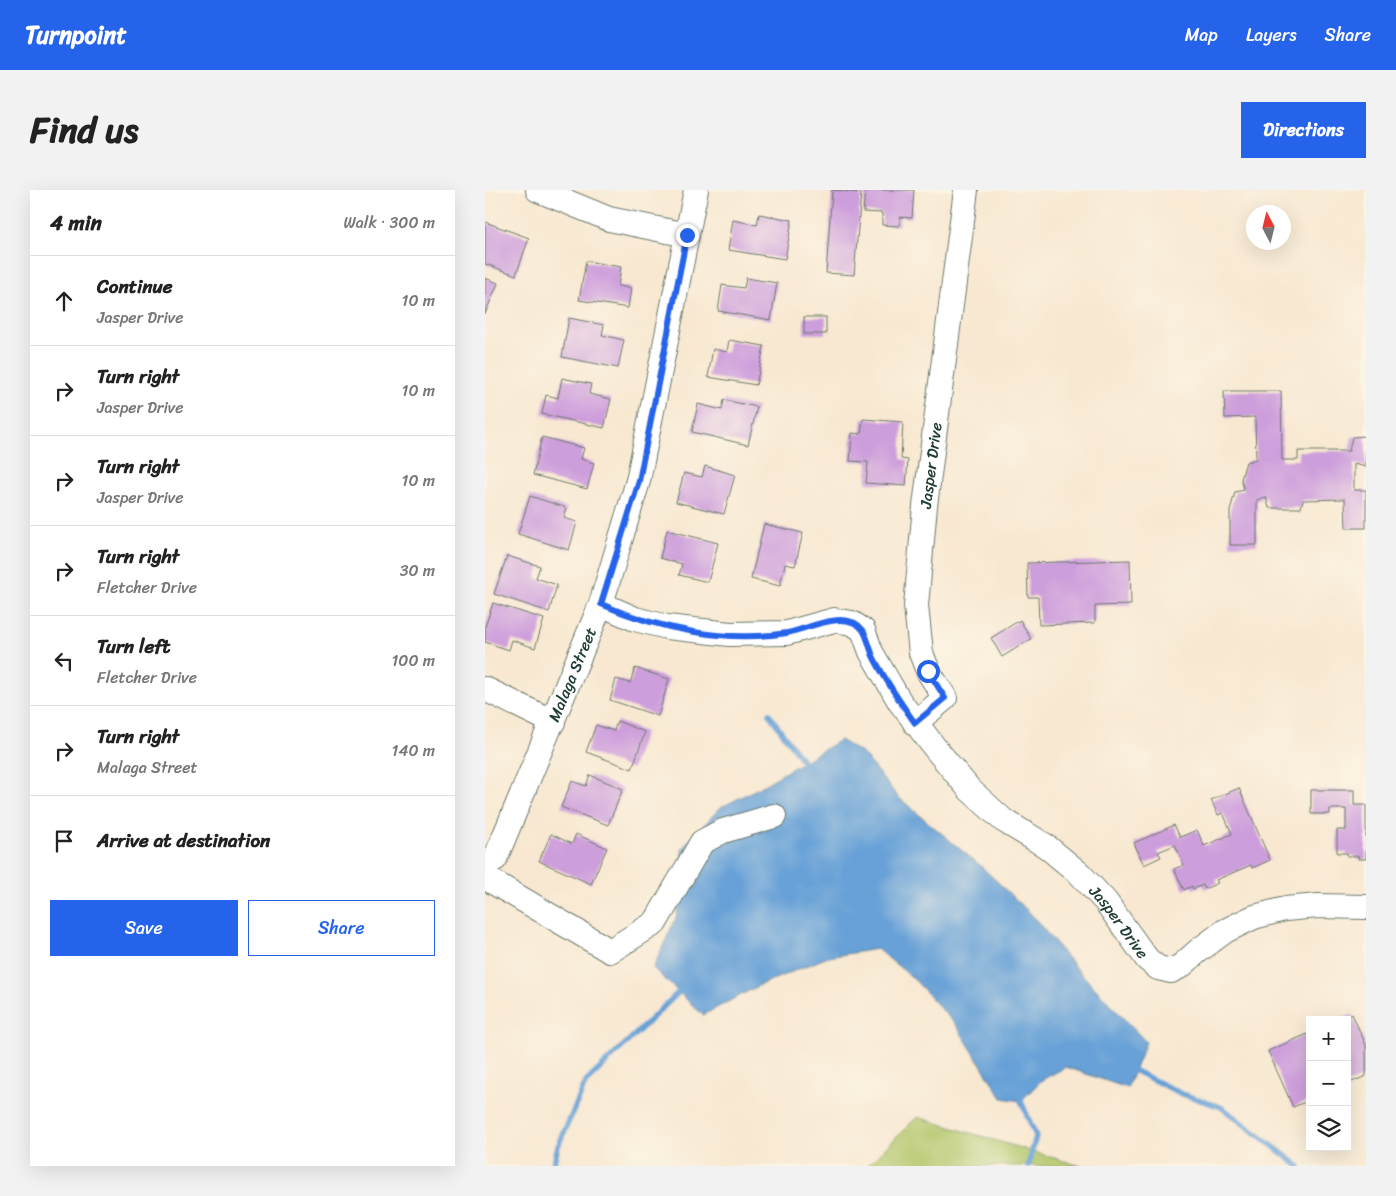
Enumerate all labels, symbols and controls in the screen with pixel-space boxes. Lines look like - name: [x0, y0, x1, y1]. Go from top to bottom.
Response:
- text: Turnpoint: [25, 14, 127, 56]
- text: Map: [1185, 19, 1218, 51]
- text: Layers: [1246, 19, 1297, 51]
- text: Share: [1325, 19, 1371, 51]
- text: Find us: [30, 99, 138, 161]
- button: Directions: [1241, 102, 1366, 158]
- text: 4 min: [50, 204, 102, 242]
- north arrow: [1246, 205, 1291, 250]
- text: Walk · 300 m: [344, 208, 435, 237]
- route end: [676, 224, 699, 247]
- text: Continue: [97, 270, 173, 303]
- text: 10 m: [402, 286, 435, 315]
- icon: ahead: [50, 287, 78, 315]
- text: Jasper Drive: [97, 303, 184, 332]
- text: Turn right: [97, 360, 179, 393]
- text: 10 m: [402, 376, 435, 405]
- icon: right: [50, 377, 78, 405]
- text: Jasper Drive: [97, 393, 184, 422]
- street label: Jasper Drive: [910, 420, 950, 511]
- text: Turn right: [97, 450, 179, 483]
- text: 10 m: [402, 466, 435, 495]
- icon: right: [50, 467, 78, 495]
- text: Jasper Drive: [97, 483, 184, 512]
- text: Turn right: [97, 540, 179, 573]
- text: 30 m: [400, 556, 435, 585]
- icon: right: [50, 557, 78, 585]
- text: Fletcher Drive: [97, 573, 197, 602]
- street label: Malaga Street: [539, 622, 604, 726]
- text: Turn left: [97, 630, 170, 663]
- text: 100 m: [391, 646, 435, 675]
- icon: left: [50, 647, 78, 675]
- route start: [917, 660, 940, 683]
- text: Fletcher Drive: [97, 663, 197, 692]
- text: Turn right: [97, 720, 179, 753]
- text: 140 m: [392, 736, 435, 765]
- icon: right: [50, 737, 78, 765]
- text: Malaga Street: [97, 753, 197, 782]
- text: Arrive at destination: [97, 824, 270, 857]
- icon: arrive: [50, 827, 78, 855]
- street label: Jasper Drive: [1081, 877, 1157, 965]
- button: Save: [50, 900, 238, 956]
- button: Share: [248, 900, 435, 956]
- map controls: [1306, 1016, 1351, 1151]
- button: +: [1306, 1016, 1351, 1061]
- button: −: [1306, 1061, 1351, 1106]
- button: layers: [1306, 1106, 1351, 1151]

